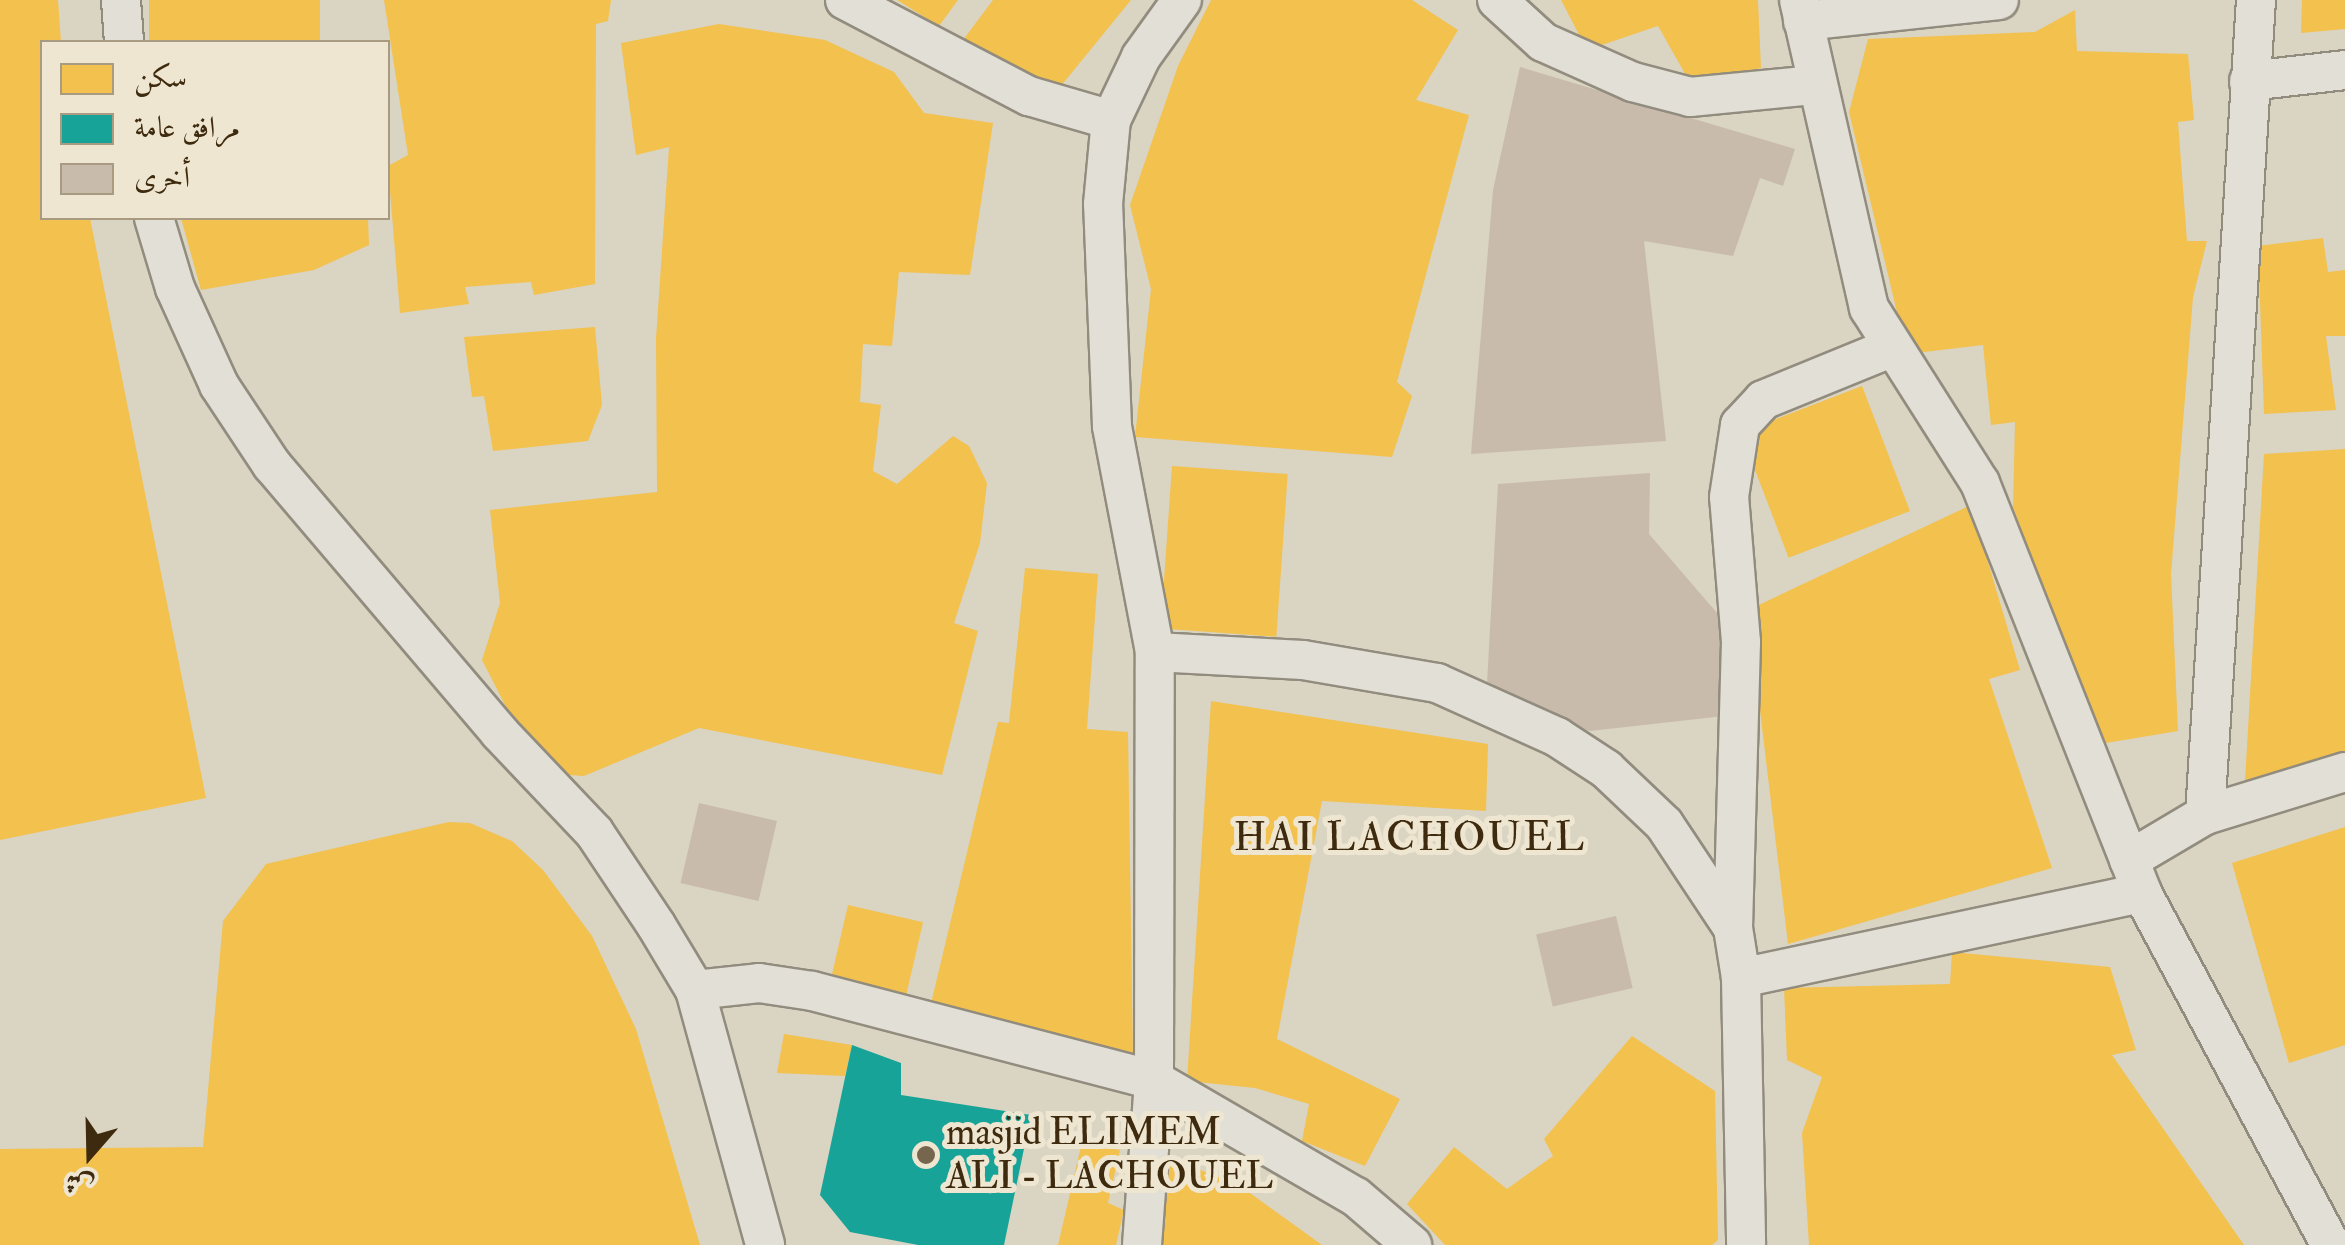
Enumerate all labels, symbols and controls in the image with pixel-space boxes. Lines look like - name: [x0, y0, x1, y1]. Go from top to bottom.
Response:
- legend: [40, 40, 390, 220]
- text: سكن: [134, 59, 187, 96]
- text: مرافق عامة: [134, 109, 240, 146]
- text: أخرى: [134, 159, 190, 196]
- district label: HAI LACHOUEL: [1234, 814, 1586, 862]
- north arrow: [40, 1105, 140, 1205]
- place label: masjid ELIMEM ALI - LACHOUEL: [946, 1110, 1273, 1200]
- marker: masjid ELIMEM ALI - LACHOUEL: [915, 1144, 937, 1166]
- text: ش: [61, 1162, 99, 1205]

